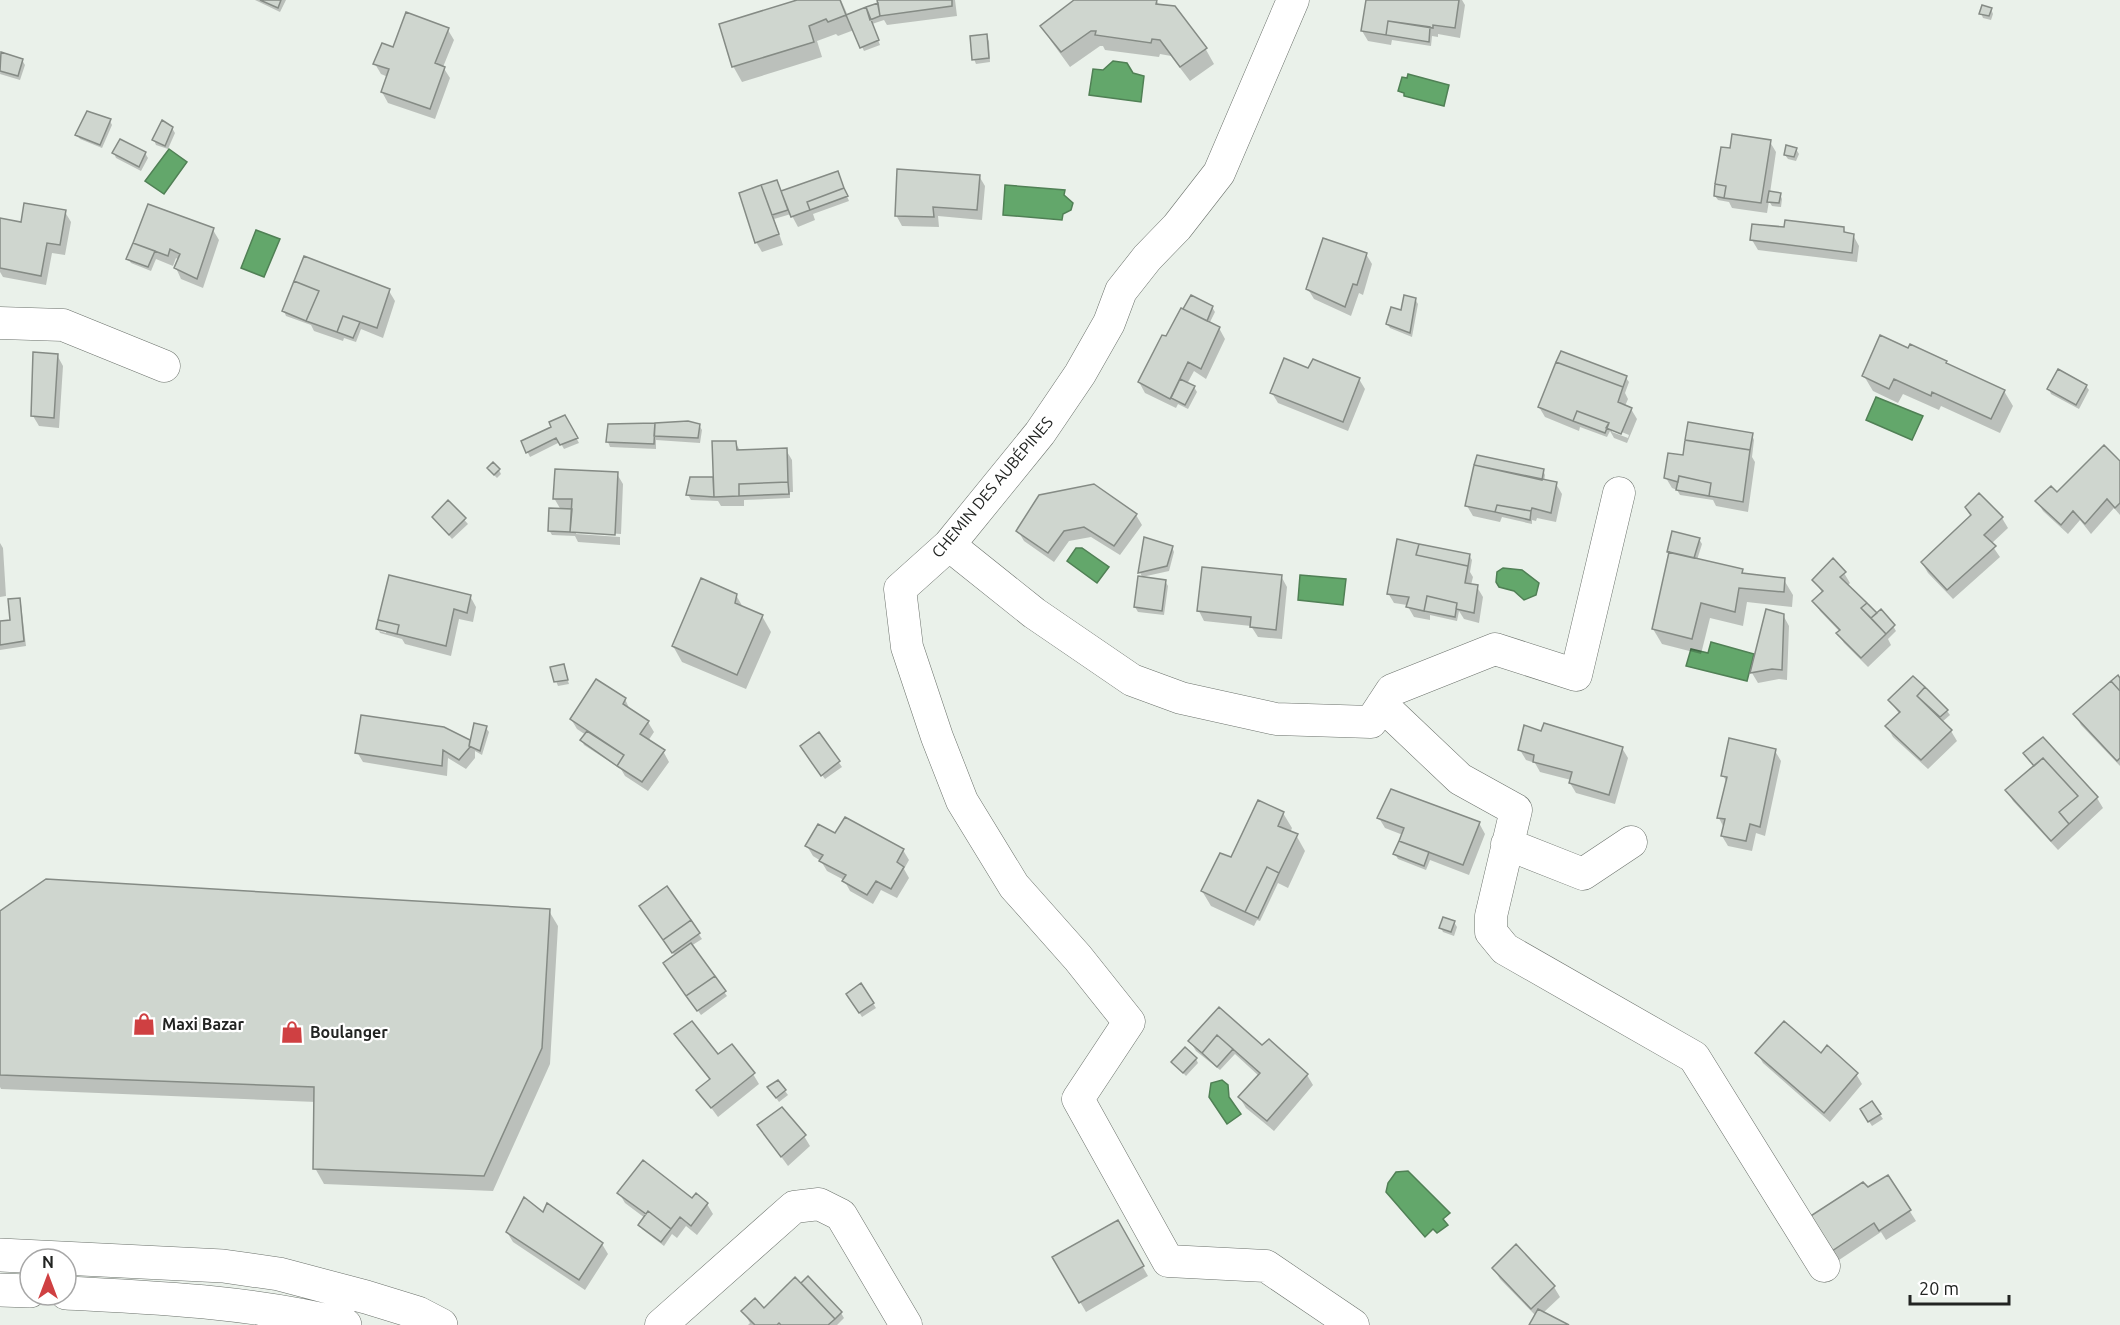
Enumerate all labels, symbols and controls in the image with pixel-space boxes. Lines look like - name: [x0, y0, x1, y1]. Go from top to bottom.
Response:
- street label: CHEMIN DES AUBÉPINES: [926, 412, 1056, 561]
- shop icon: Maxi Bazar: [131, 1011, 157, 1037]
- place label: Maxi Bazar: [162, 1015, 244, 1033]
- shop icon: Boulanger: [279, 1019, 305, 1045]
- place label: Boulanger: [310, 1023, 388, 1041]
- north arrow: [18, 1247, 78, 1307]
- text: N: [42, 1253, 54, 1271]
- scale bar: [1910, 1268, 2009, 1306]
- text: 20 m: [1919, 1278, 1959, 1298]

